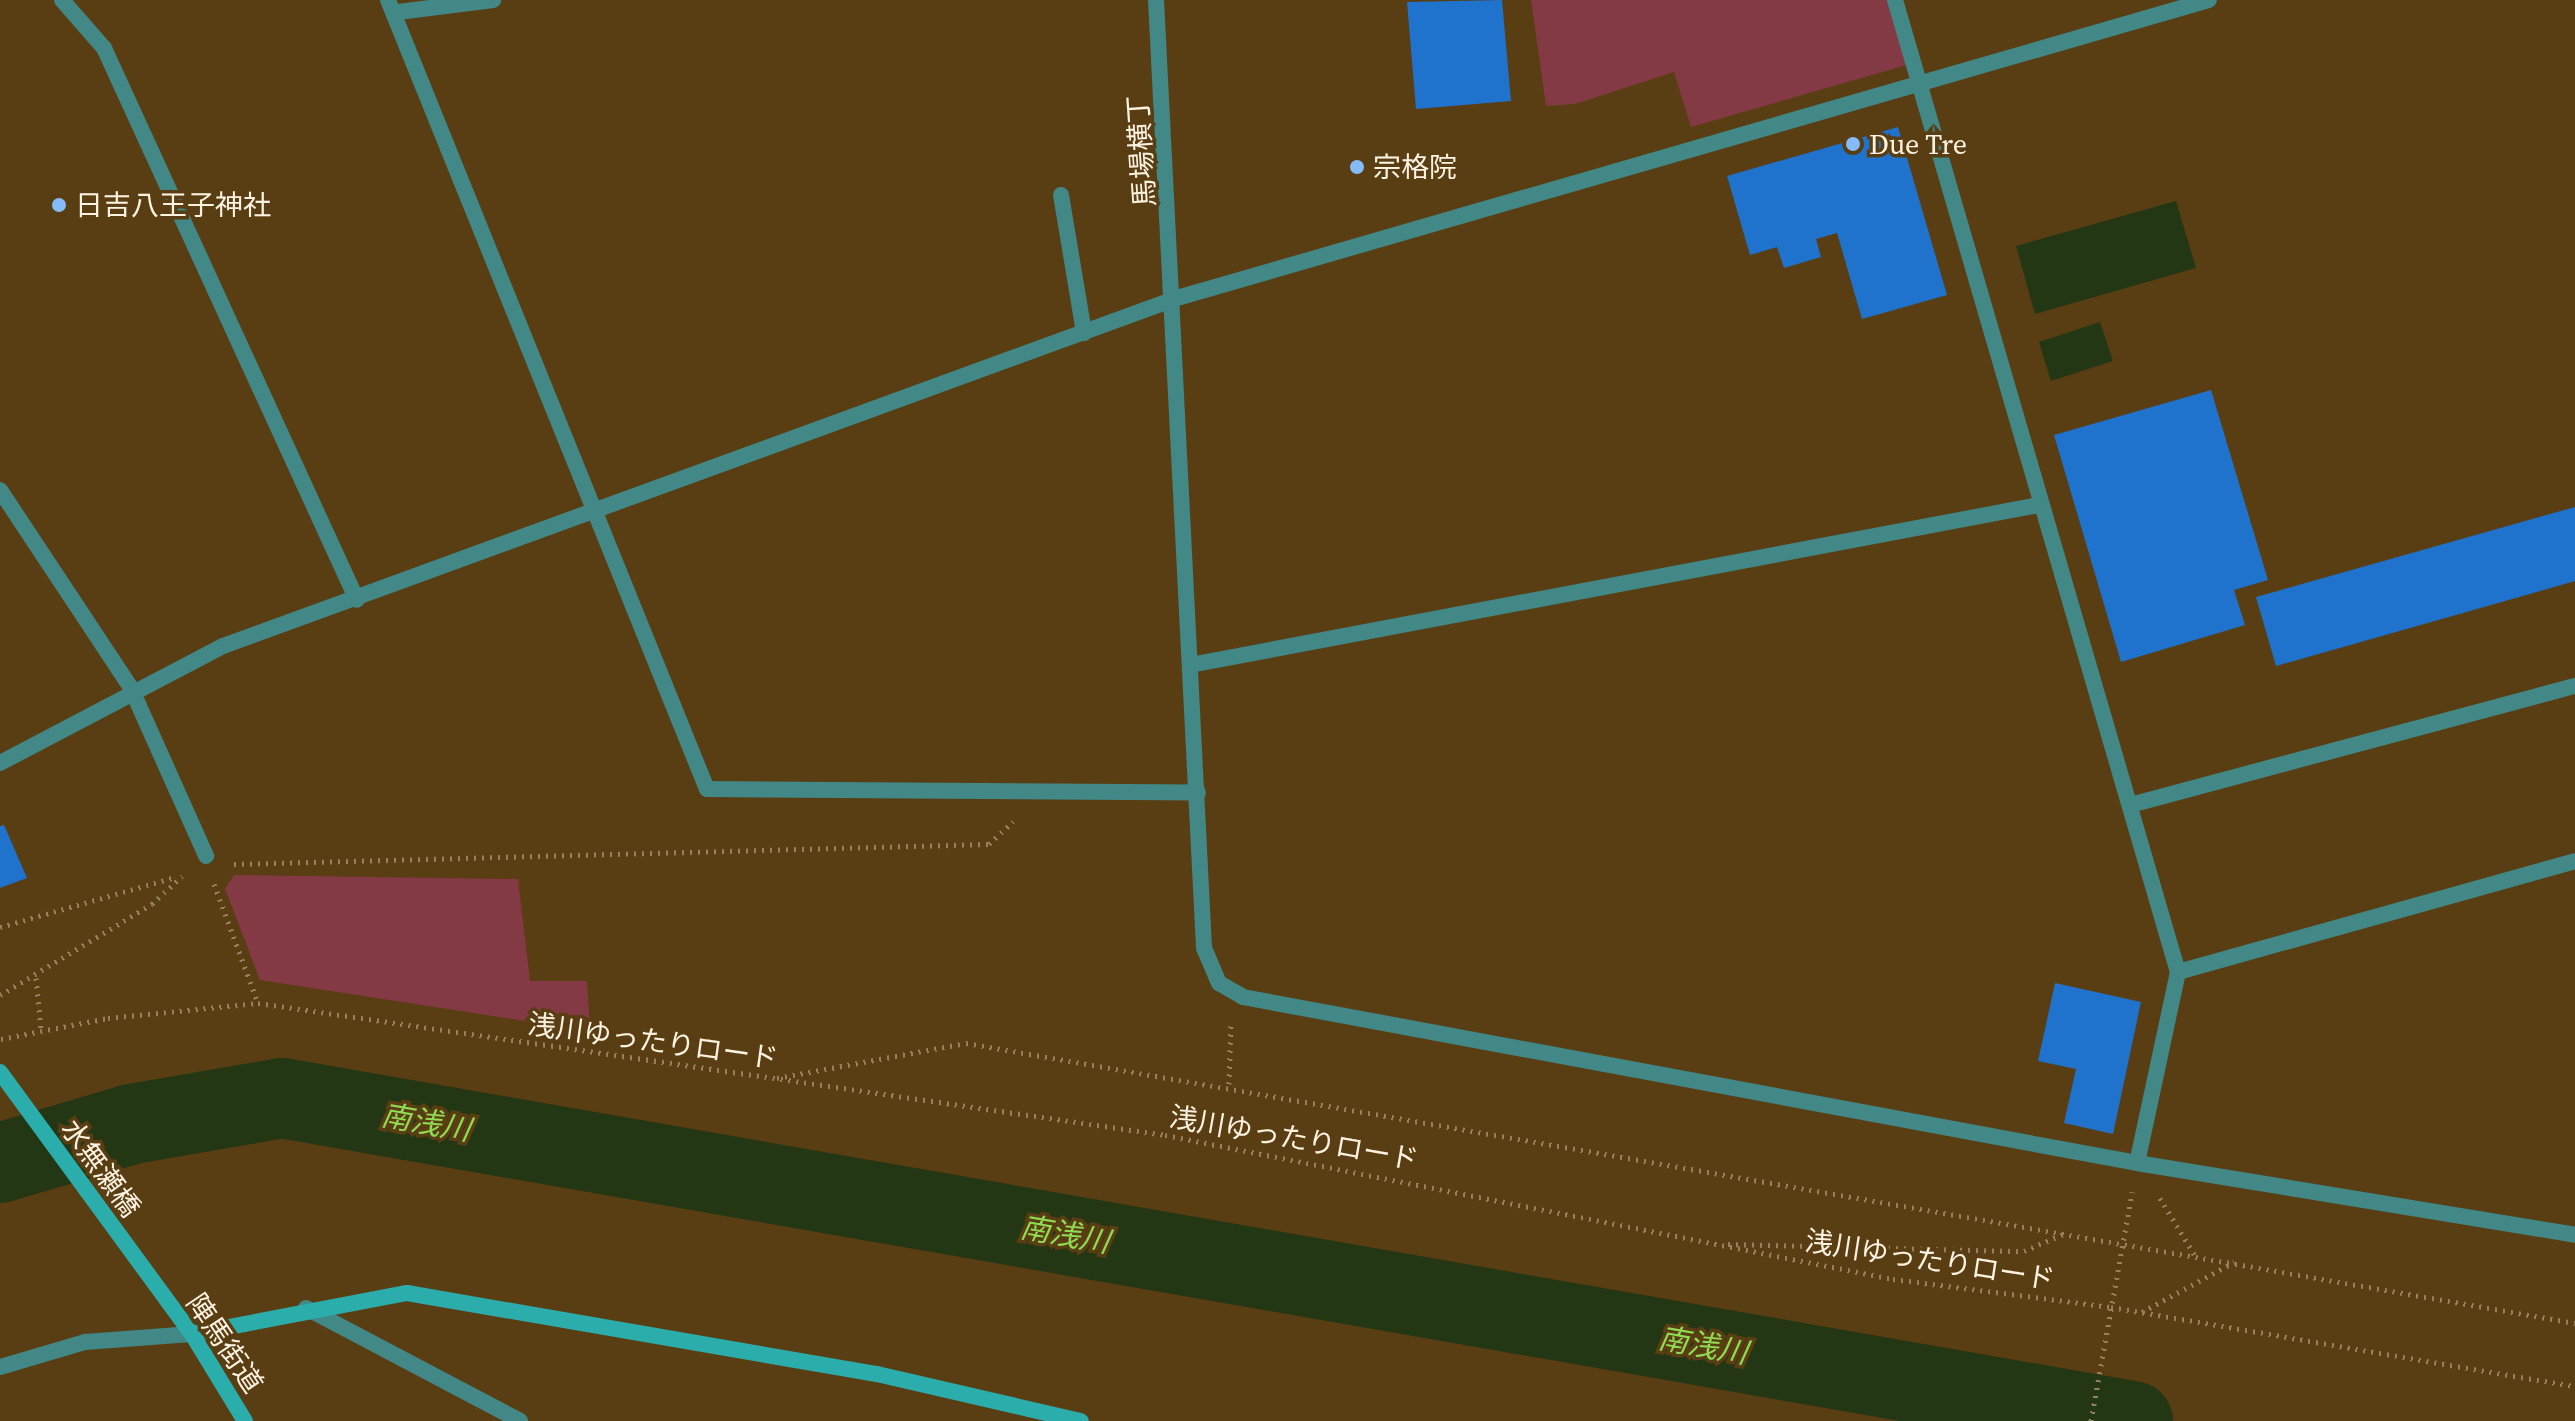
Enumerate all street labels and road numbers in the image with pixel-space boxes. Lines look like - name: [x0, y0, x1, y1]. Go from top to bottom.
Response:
- street label: 馬場横丁: [1120, 94, 1162, 208]
- street label: 浅川ゆったりロード: [526, 1007, 780, 1075]
- street label: 浅川ゆったりロード: [1167, 1100, 1421, 1176]
- street label: 水無瀬橋: [54, 1113, 148, 1223]
- street label: 浅川ゆったりロード: [1803, 1224, 2057, 1296]
- street label: 陣馬街道: [180, 1287, 270, 1399]

